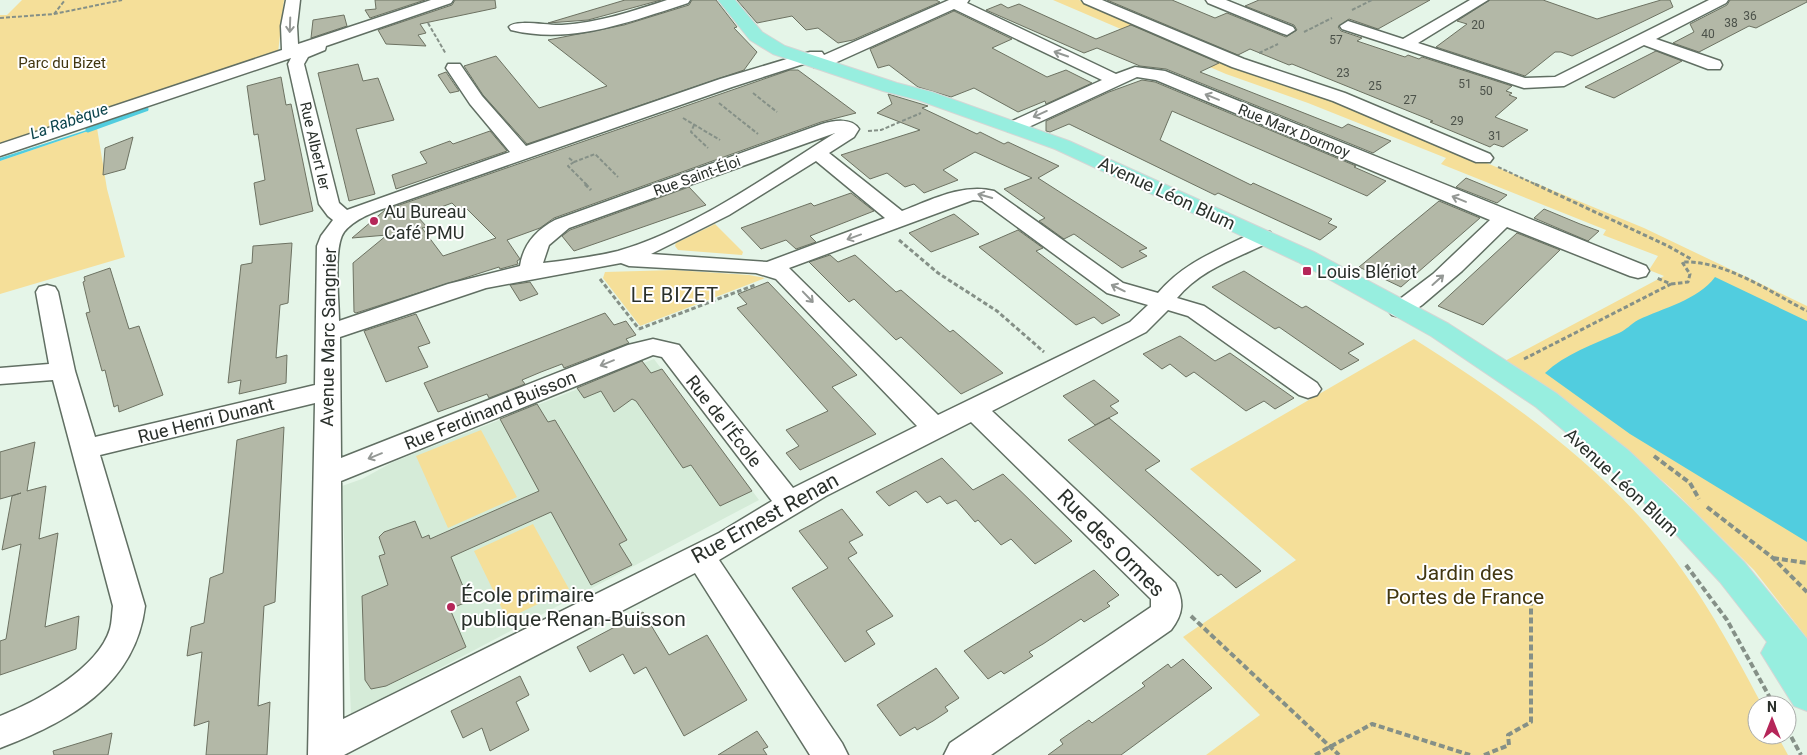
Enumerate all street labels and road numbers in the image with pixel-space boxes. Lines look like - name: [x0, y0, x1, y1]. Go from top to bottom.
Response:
- street label: Rue Albert Ier: [296, 100, 334, 192]
- street label: Rue Marx Dormoy: [1236, 100, 1352, 162]
- street label: Rue Saint-Éloi: [651, 152, 743, 200]
- street label: Avenue Léon Blum: [1095, 152, 1239, 234]
- street label: Avenue Marc Sangnier: [316, 247, 340, 427]
- street label: Rue Ferdinand Buisson: [401, 366, 579, 454]
- street label: Rue de l'École: [682, 371, 766, 471]
- street label: Rue Henri Dunant: [136, 393, 276, 447]
- street label: Avenue Léon Blum: [1561, 424, 1683, 540]
- street label: Rue Ernest Renan: [687, 468, 843, 568]
- street label: Rue des Ormes: [1052, 484, 1170, 602]

